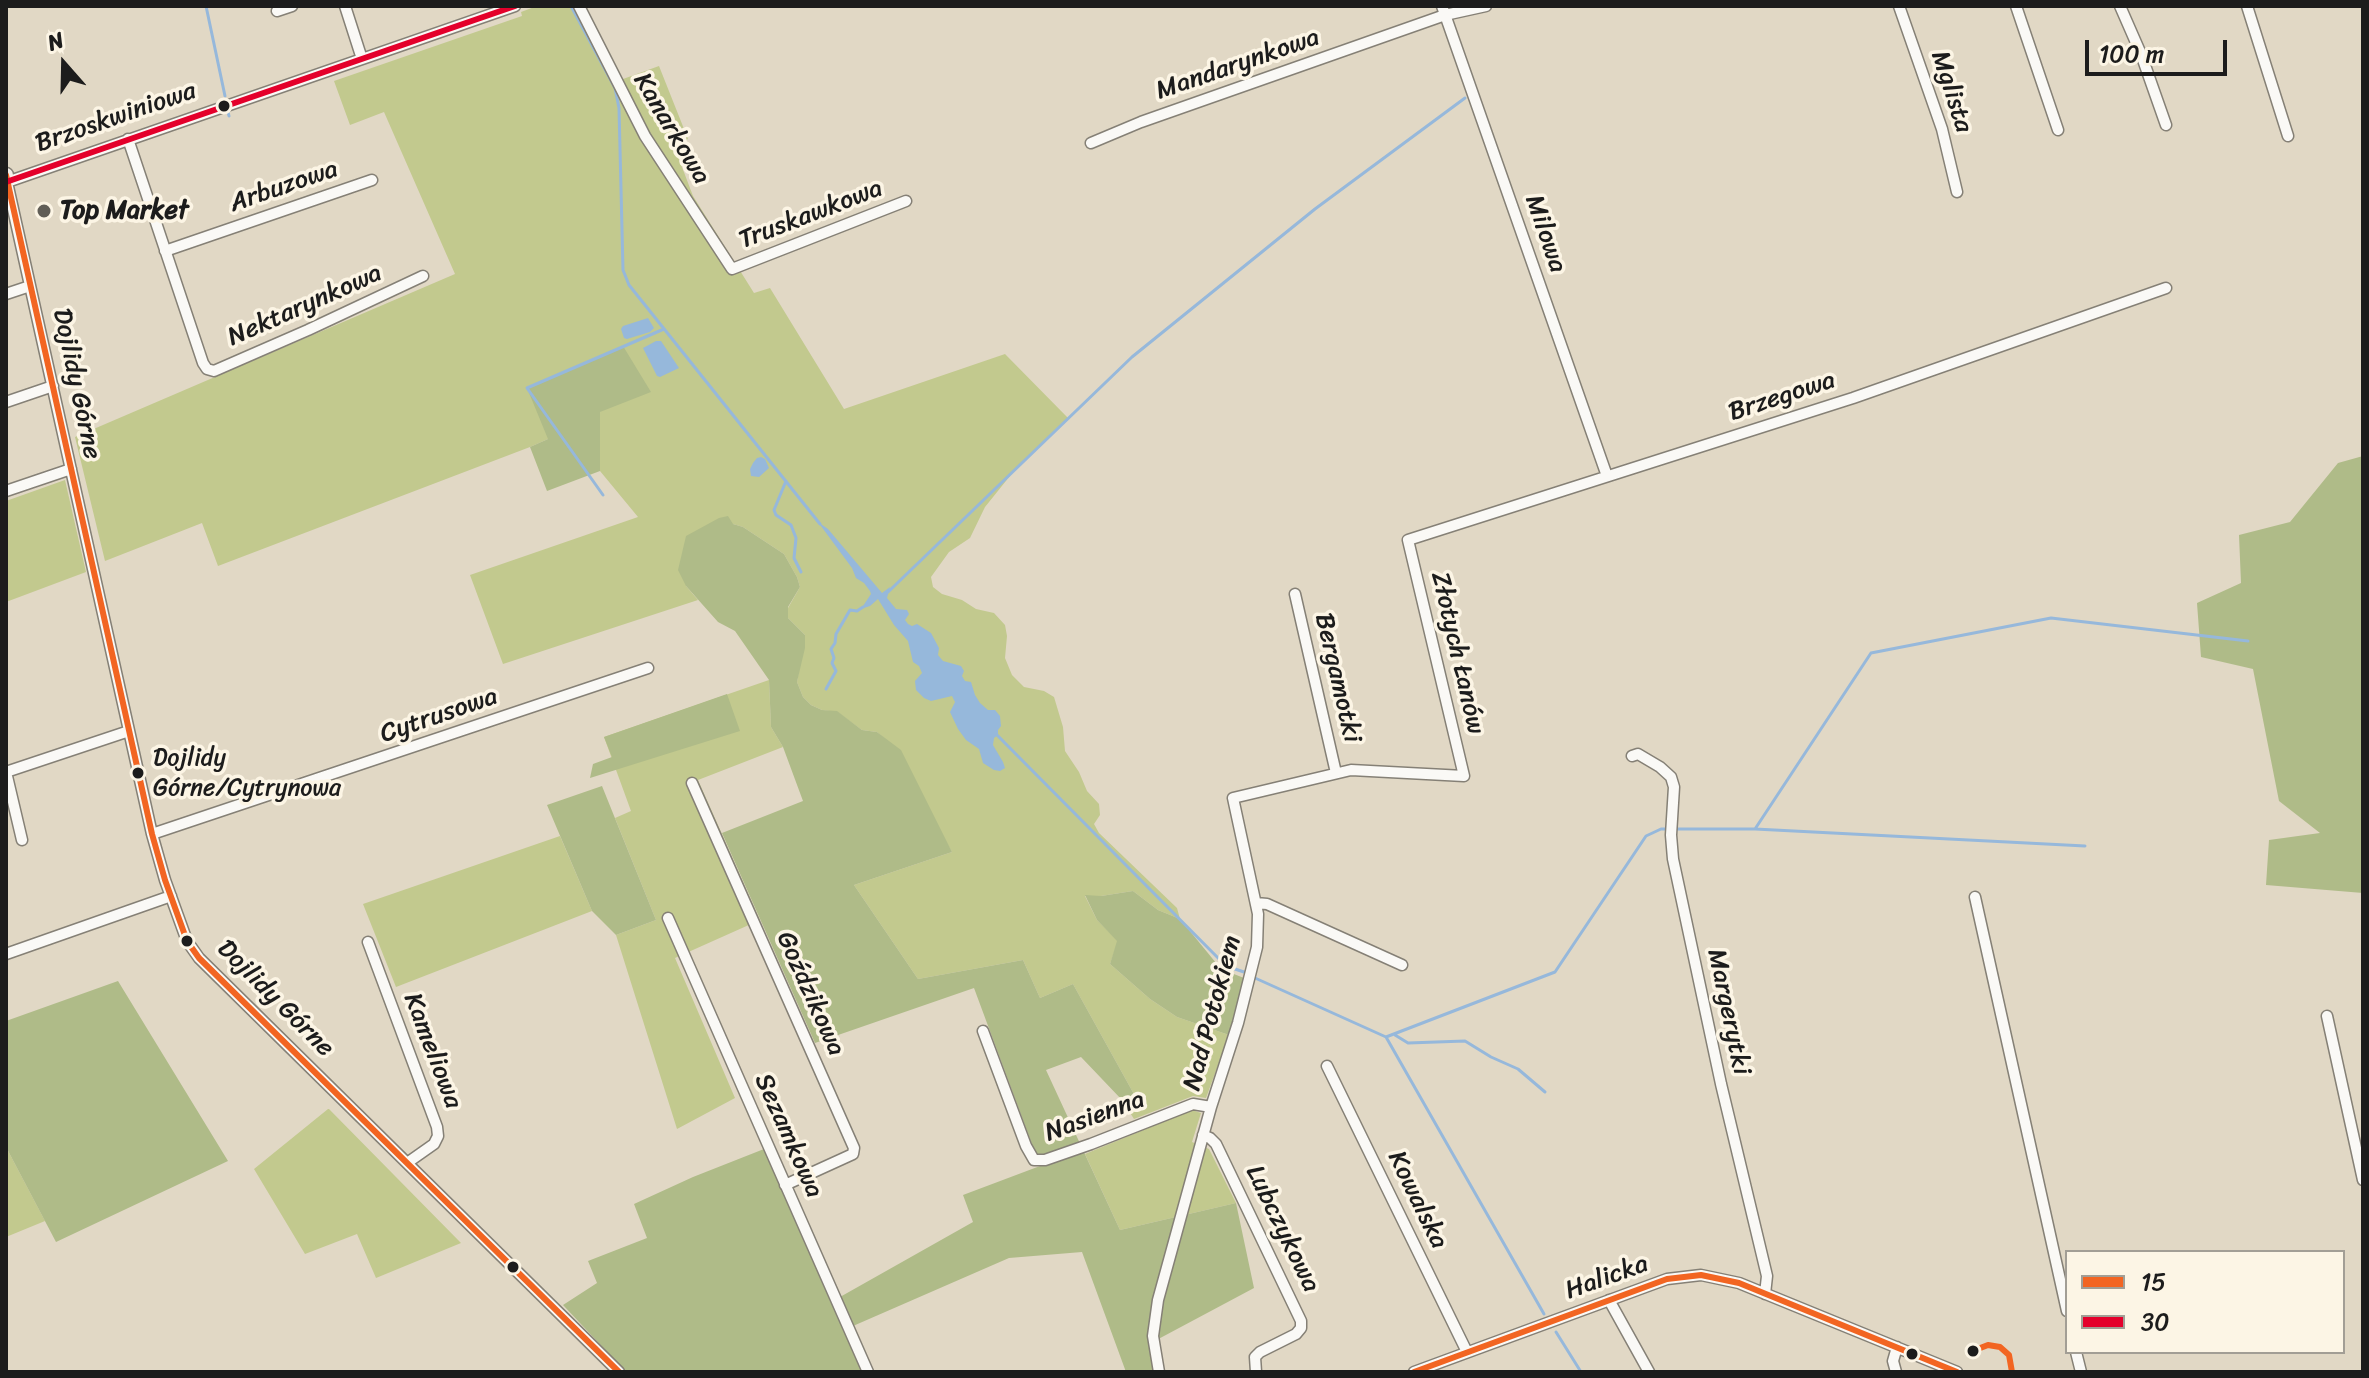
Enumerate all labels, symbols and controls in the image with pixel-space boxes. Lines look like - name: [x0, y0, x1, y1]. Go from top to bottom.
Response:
- text: N: [42, 20, 69, 62]
- street label: Mandarynkowa: [1152, 22, 1324, 108]
- north arrow: [24, 24, 104, 104]
- scale bar: [2089, 24, 2231, 74]
- text: 100 m: [2099, 33, 2164, 75]
- street label: Mglista: [1923, 47, 1979, 137]
- street label: Kanarkowa: [626, 68, 716, 190]
- street label: Brzoskwiniowa: [32, 76, 200, 160]
- unlabelled marker: [216, 98, 232, 114]
- street label: Arbuzowa: [226, 154, 342, 220]
- street label: Truskawkowa: [735, 173, 887, 257]
- street label: Milowa: [1517, 191, 1573, 277]
- place label: Top Market: [60, 195, 188, 227]
- marker: Top Market: [35, 202, 53, 220]
- street label: Nektarynkowa: [223, 258, 387, 354]
- street label: Dojlidy Górne: [45, 306, 107, 462]
- street label: Brzegowa: [1725, 365, 1839, 429]
- street label: Złotych Łanów: [1423, 569, 1491, 737]
- street label: Bergamotki: [1307, 610, 1367, 746]
- street label: Cytrusowa: [376, 681, 502, 751]
- place label: Dojlidy Górne/Cytrynowa: [153, 745, 341, 801]
- marker: Dojlidy Górne/Cytrynowa: [130, 765, 146, 781]
- street label: Goździkowa: [769, 927, 851, 1061]
- street label: Nad Potokiem: [1177, 932, 1249, 1094]
- unlabelled marker: [179, 933, 195, 949]
- street label: Dojlidy Górne: [210, 934, 340, 1064]
- street label: Margerytki: [1699, 946, 1757, 1078]
- street label: Kameliowa: [396, 989, 468, 1113]
- street label: Sezamkowa: [747, 1069, 829, 1203]
- street label: Nasienna: [1041, 1085, 1149, 1149]
- street label: Kowalska: [1380, 1146, 1454, 1254]
- street label: Lubczykowa: [1238, 1161, 1326, 1297]
- street label: Halicka: [1561, 1249, 1653, 1307]
- legend: [2065, 1250, 2345, 1354]
- unlabelled marker: [505, 1259, 521, 1275]
- text: 15: [2141, 1261, 2166, 1303]
- text: 30: [2141, 1301, 2169, 1343]
- unlabelled marker: [1965, 1343, 1981, 1359]
- unlabelled marker: [1904, 1346, 1920, 1362]

